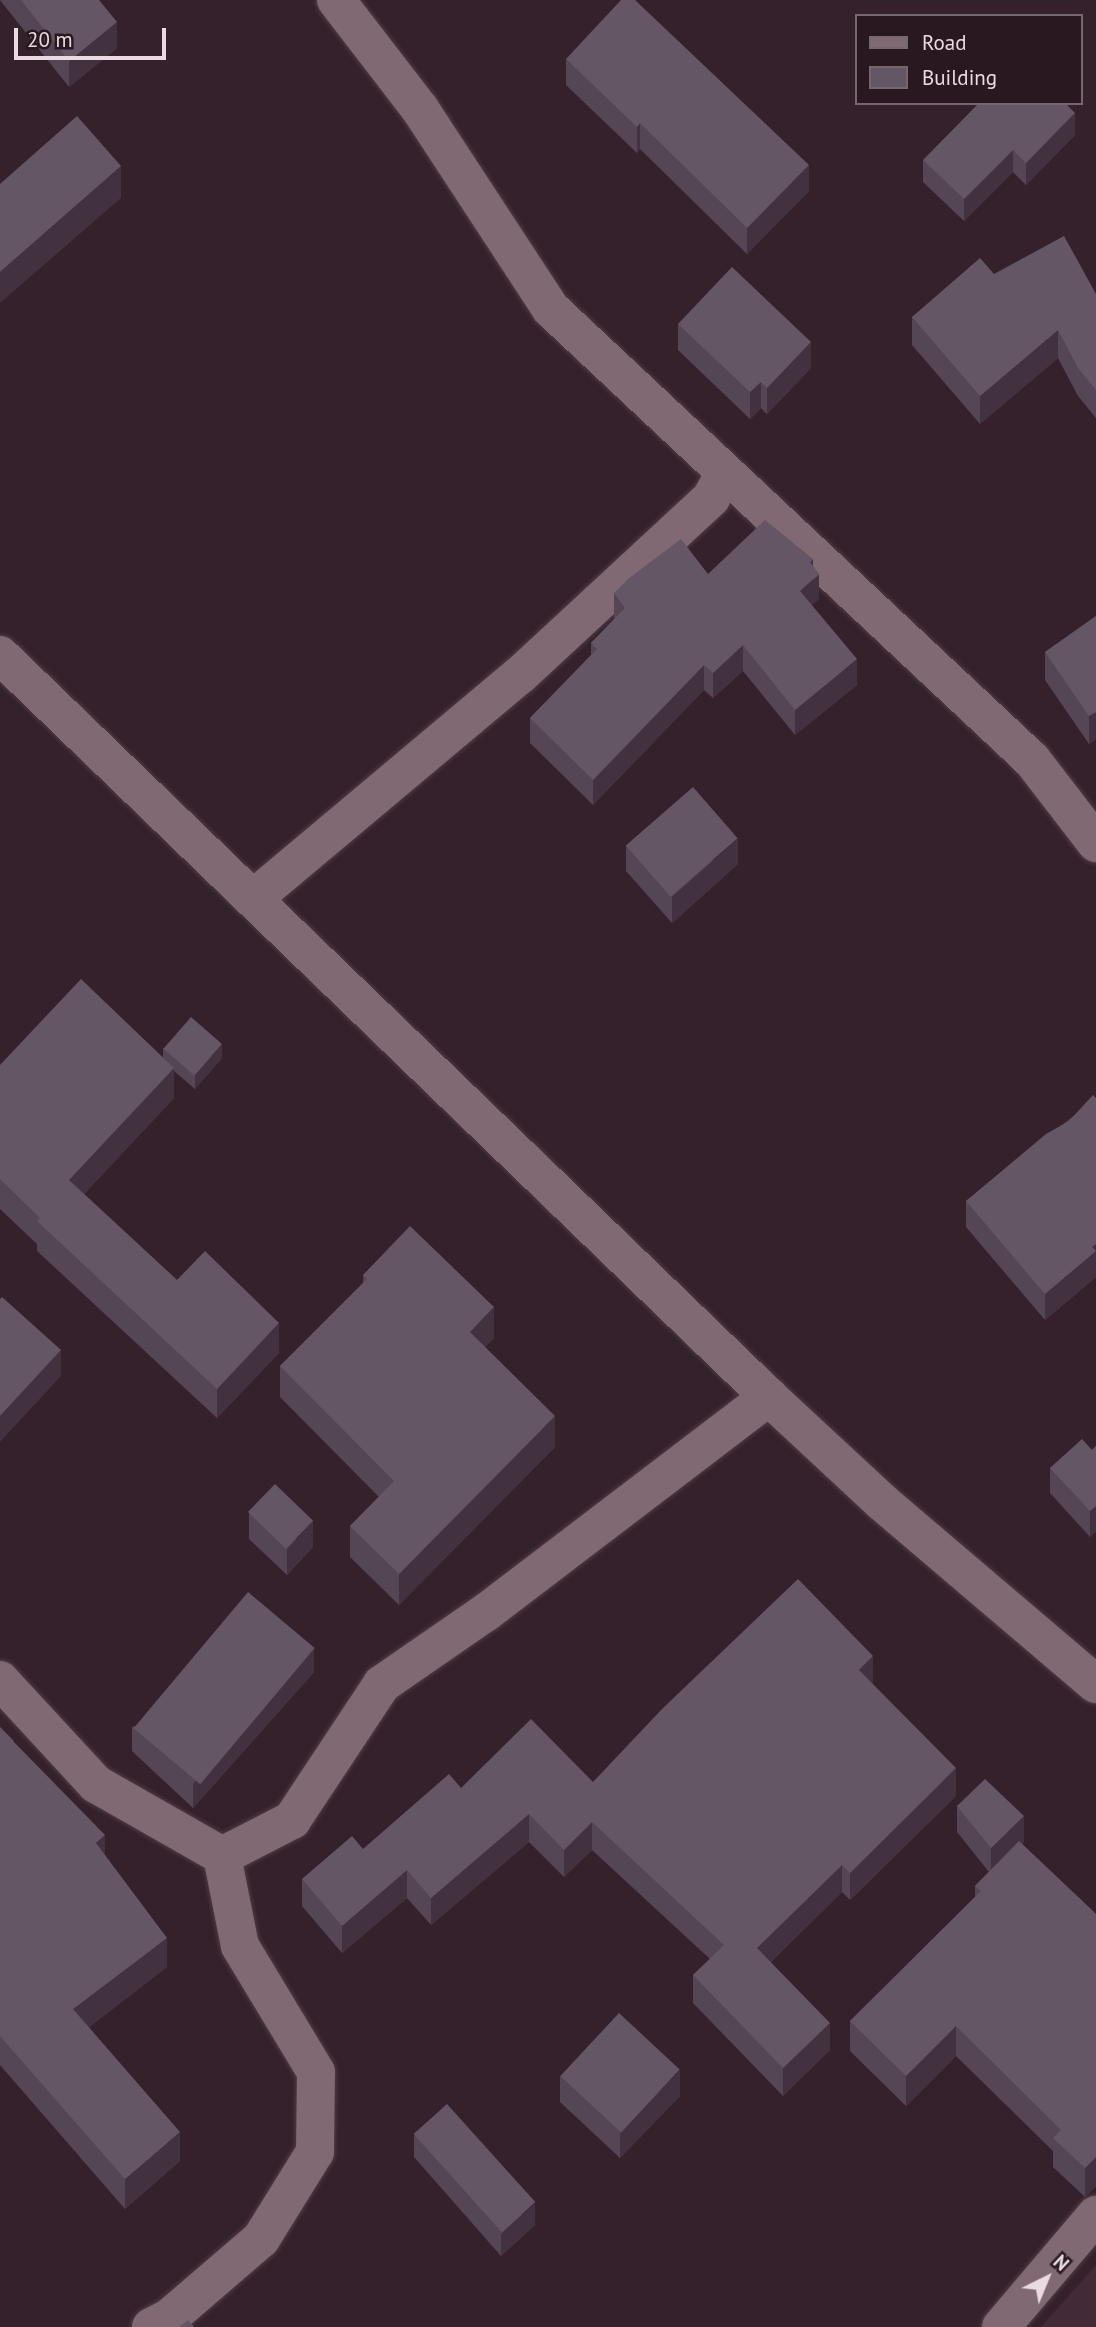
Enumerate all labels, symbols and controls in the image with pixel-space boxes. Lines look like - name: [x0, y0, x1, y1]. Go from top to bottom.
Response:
- scale bar: [18, 14, 170, 58]
- legend: [855, 14, 1082, 105]
- text: 20 m: [27, 26, 73, 53]
- text: Road: [922, 29, 966, 56]
- text: Building: [922, 64, 997, 91]
- north arrow: [1012, 2243, 1082, 2313]
- text: N: [1049, 2250, 1074, 2276]

